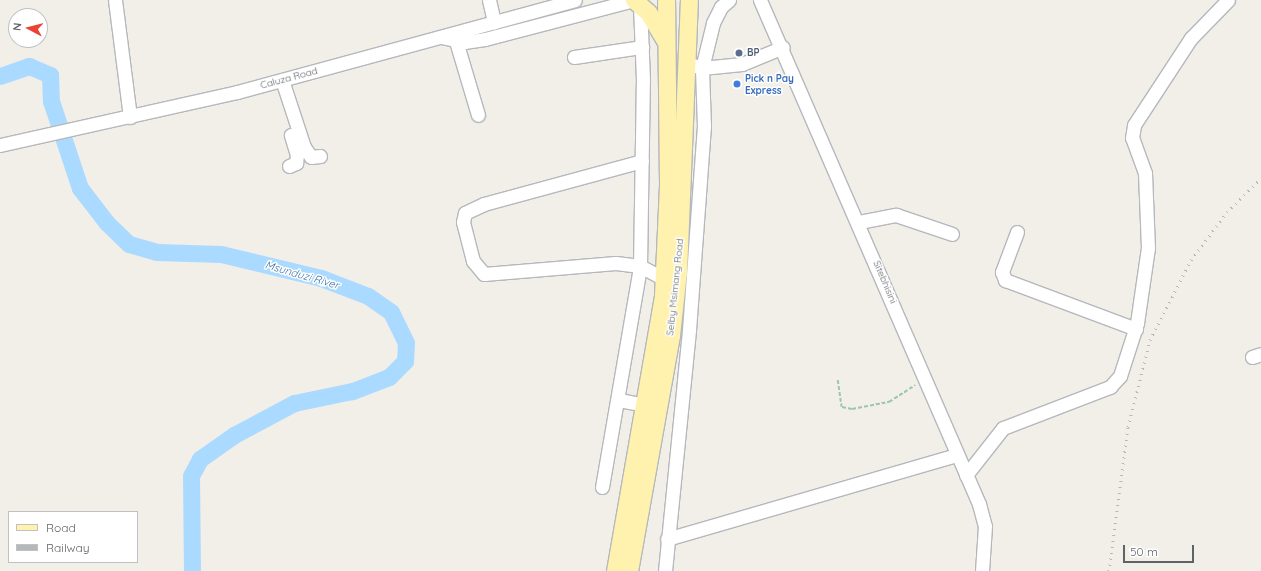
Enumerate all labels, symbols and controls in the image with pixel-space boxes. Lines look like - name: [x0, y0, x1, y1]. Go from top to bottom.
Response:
- north arrow: [8, 8, 48, 48]
- text: N: [10, 22, 25, 32]
- place label: BP: [747, 47, 760, 59]
- marker: BP: [734, 48, 744, 58]
- street label: Caluza Road: [259, 65, 319, 91]
- place label: Pick n Pay Express: [745, 72, 794, 96]
- marker: Pick n Pay Express: [732, 79, 742, 89]
- street label: Selby Msimang Road: [664, 238, 686, 336]
- water label: Msunduzi River: [263, 258, 341, 292]
- street label: Sitebhisini: [871, 259, 899, 305]
- legend: [8, 511, 138, 563]
- text: Road: [46, 520, 76, 535]
- scale bar: [1125, 537, 1196, 563]
- text: Railway: [46, 540, 90, 555]
- text: 50 m: [1130, 544, 1158, 559]

